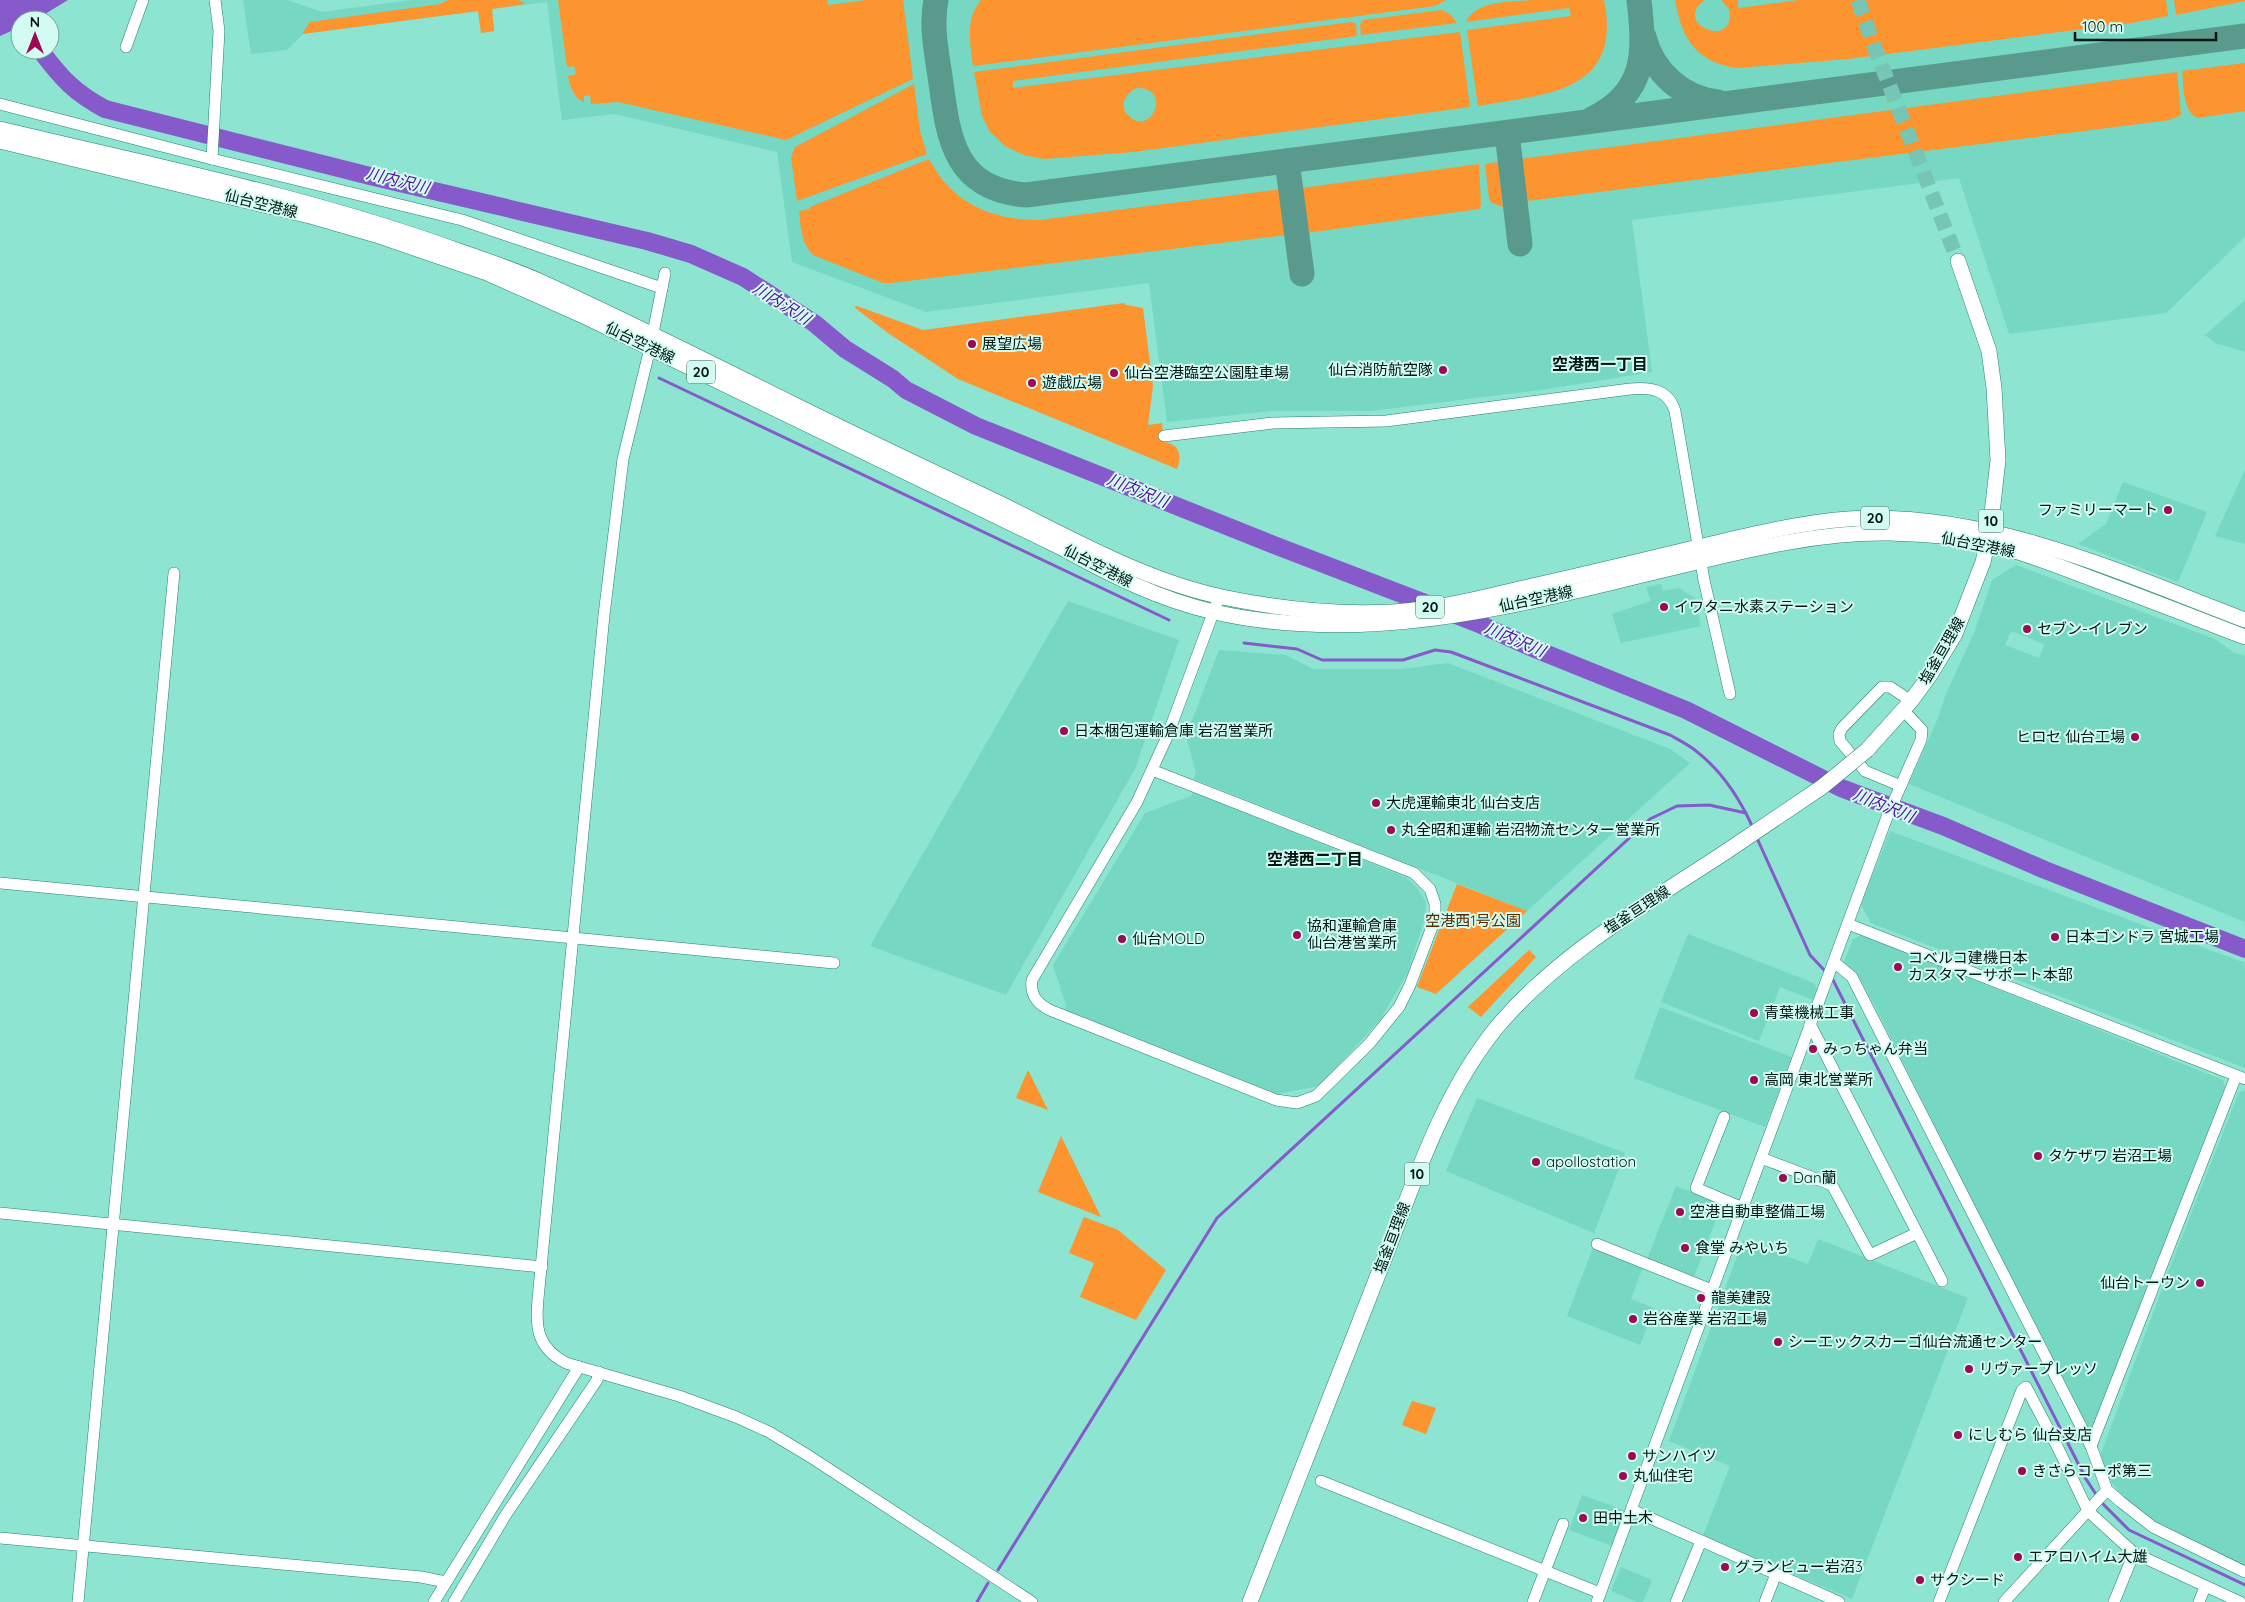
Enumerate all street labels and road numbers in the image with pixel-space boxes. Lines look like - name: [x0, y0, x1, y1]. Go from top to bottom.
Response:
- street label: 仙台空港線: [222, 185, 300, 222]
- street label: 仙台空港線: [602, 318, 678, 368]
- road number: 20: [687, 361, 715, 384]
- road number: 20: [1861, 506, 1889, 530]
- road number: 10: [1978, 510, 2004, 532]
- street label: 仙台空港線: [1939, 528, 2017, 561]
- street label: 仙台空港線: [1060, 540, 1136, 591]
- street label: 仙台空港線: [1497, 581, 1575, 616]
- road number: 20: [1416, 596, 1444, 618]
- street label: 塩釜亘理線: [1915, 614, 1969, 688]
- street label: 塩釜亘理線: [1600, 881, 1673, 938]
- road number: 10: [1404, 1162, 1430, 1186]
- street label: 塩釜亘理線: [1369, 1199, 1414, 1276]

